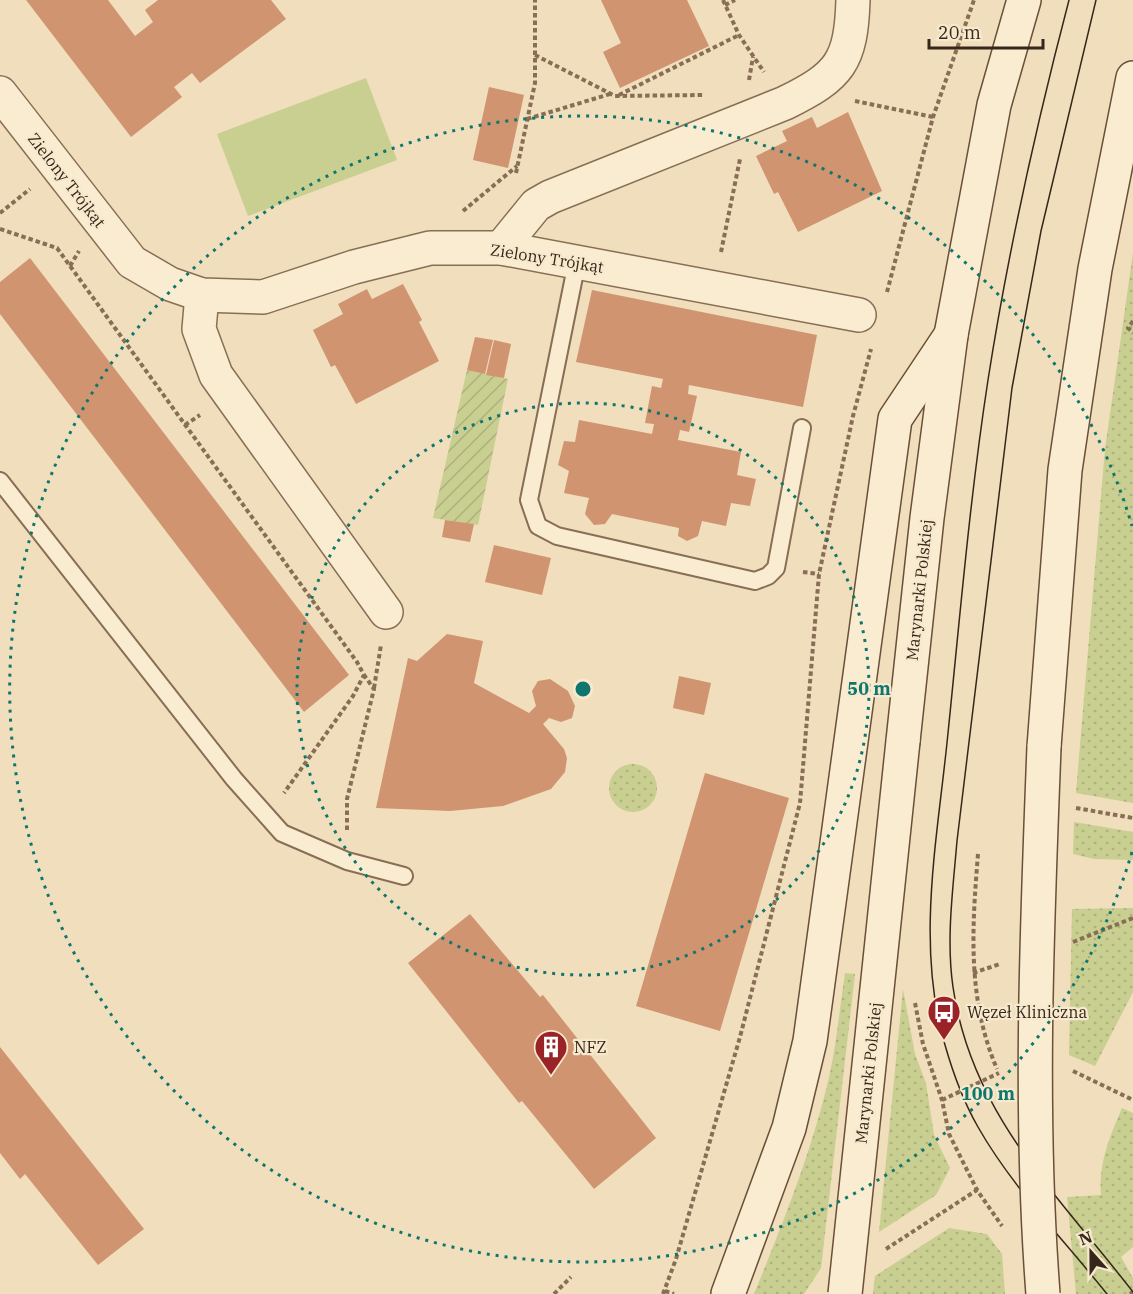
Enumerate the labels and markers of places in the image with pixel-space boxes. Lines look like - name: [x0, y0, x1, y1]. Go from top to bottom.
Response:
- centre of rings: [573, 679, 593, 699]
- bus stop icon: Węzeł Kliniczna: [926, 994, 962, 1041]
- place label: Węzeł Kliniczna: [967, 1002, 1087, 1022]
- building icon: NFZ: [533, 1029, 569, 1076]
- place label: NFZ: [574, 1037, 607, 1057]

